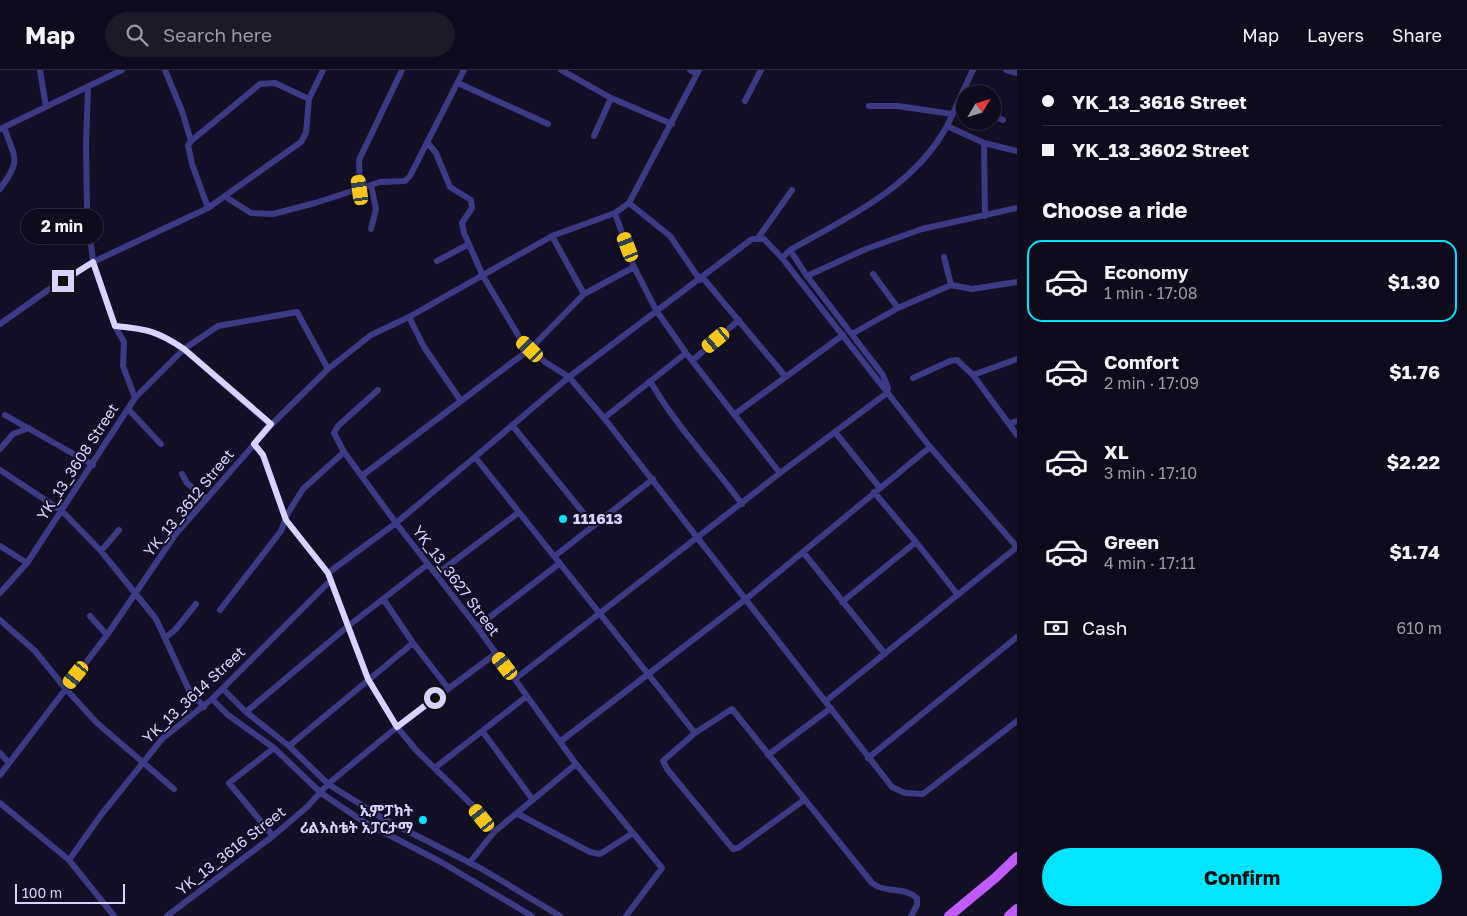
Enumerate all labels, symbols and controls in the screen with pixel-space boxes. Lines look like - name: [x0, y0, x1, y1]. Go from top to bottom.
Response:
- search box: [105, 12, 455, 57]
- text: Map: [25, 20, 75, 49]
- icon: search: [123, 21, 151, 49]
- text: Search here: [163, 23, 272, 46]
- text: Map: [1242, 24, 1279, 46]
- text: Layers: [1307, 24, 1364, 46]
- text: Share: [1392, 24, 1442, 46]
- north arrow: [956, 85, 1001, 130]
- map controls: [956, 85, 1001, 130]
- text: YK_13_3616 Street: [1072, 90, 1247, 113]
- text: YK_13_3602 Street: [1072, 138, 1249, 161]
- car: [350, 174, 369, 206]
- text: Choose a ride: [1042, 196, 1188, 223]
- callout: 2 min: [22, 208, 104, 244]
- text: 2 min: [41, 216, 83, 236]
- car: [615, 230, 640, 264]
- icon: car: [1044, 259, 1089, 304]
- text: Economy: [1104, 260, 1189, 283]
- route end: [52, 270, 74, 292]
- text: $1.30: [1387, 270, 1440, 293]
- text: 1 min · 17:08: [1104, 283, 1198, 303]
- car: [699, 325, 732, 355]
- car: [513, 333, 546, 365]
- icon: car: [1044, 349, 1089, 394]
- text: Comfort: [1104, 350, 1179, 373]
- text: $1.76: [1389, 360, 1440, 383]
- text: 2 min · 17:09: [1104, 373, 1199, 393]
- street label: YK_13_3608 Street: [33, 400, 122, 523]
- icon: car: [1044, 439, 1089, 484]
- text: XL: [1104, 440, 1129, 463]
- street label: YK_13_3612 Street: [139, 445, 237, 560]
- text: $2.22: [1386, 450, 1440, 473]
- text: 3 min · 17:10: [1104, 463, 1197, 483]
- place label: 111613: [573, 509, 623, 527]
- marker: 111613: [557, 513, 569, 525]
- street label: YK_13_3627 Street: [409, 522, 504, 639]
- icon: car: [1044, 529, 1089, 574]
- text: Green: [1104, 530, 1159, 553]
- text: $1.74: [1389, 540, 1440, 563]
- text: 4 min · 17:11: [1104, 553, 1195, 573]
- icon: cash: [1042, 614, 1070, 642]
- text: Cash: [1082, 616, 1127, 639]
- text: 610 m: [1396, 618, 1442, 638]
- street label: YK_13_3614 Street: [138, 642, 248, 746]
- car: [489, 650, 520, 682]
- car: [60, 659, 91, 691]
- route start: [424, 687, 446, 709]
- place label: ኢምፓክት ሪልእስቴት አፓርታማ: [300, 801, 414, 836]
- street label: YK_13_3616 Street: [172, 802, 288, 898]
- car: [466, 802, 497, 834]
- marker: ኢምፓክት ሪልእስቴት አፓርታማ: [417, 814, 429, 826]
- button: Confirm: [1042, 848, 1442, 906]
- scale bar: [15, 881, 125, 904]
- text: 100 m: [22, 884, 62, 901]

